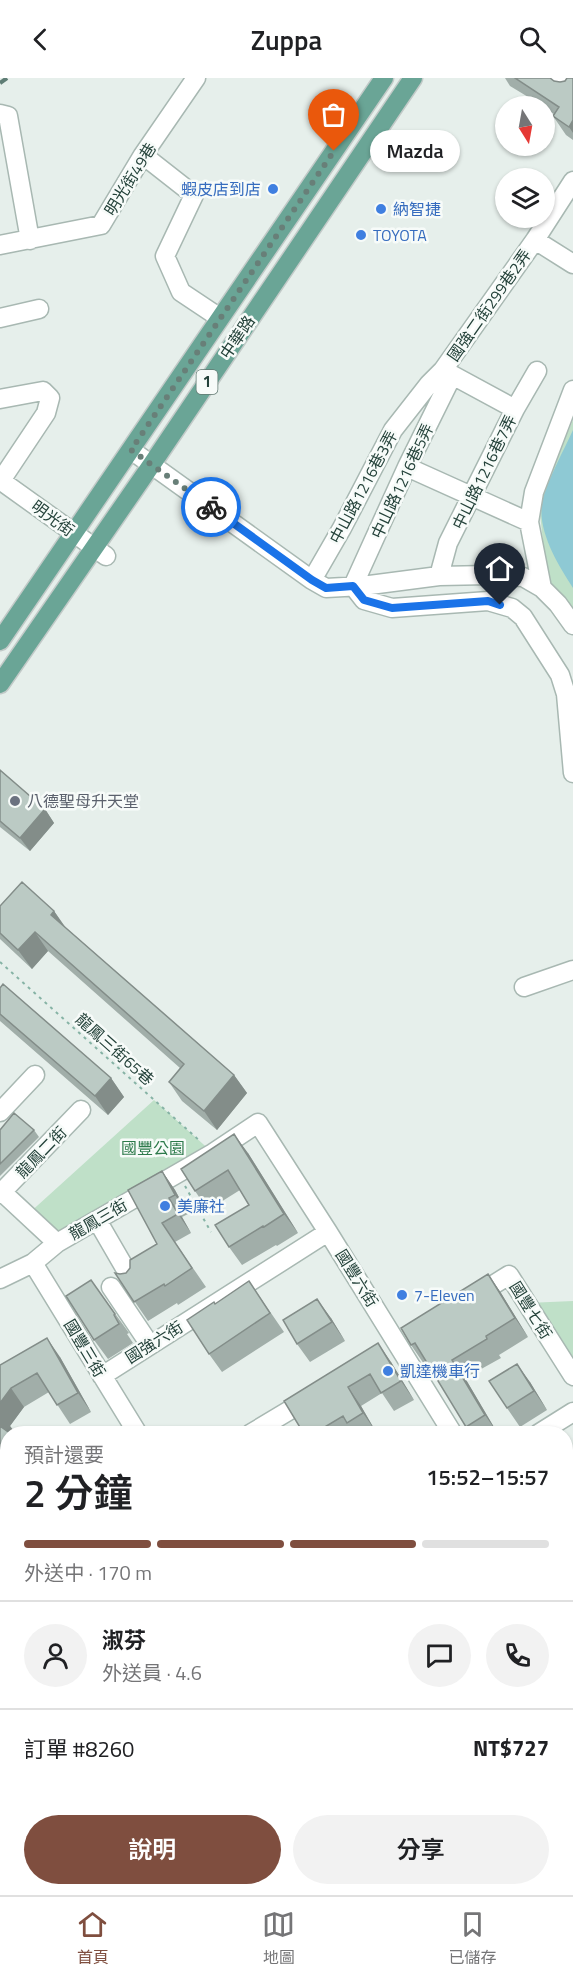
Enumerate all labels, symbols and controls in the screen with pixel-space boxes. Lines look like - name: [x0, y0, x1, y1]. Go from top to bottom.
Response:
- text: Zuppa: [251, 19, 322, 60]
- icon: back: [24, 23, 57, 56]
- icon: search: [516, 23, 549, 56]
- pin: [308, 89, 359, 151]
- north arrow: [495, 96, 555, 156]
- map controls: [495, 96, 555, 228]
- icon: bag: [317, 98, 350, 131]
- callout: Mazda: [370, 130, 460, 172]
- text: Mazda: [386, 135, 444, 166]
- street label: 明光街49巷: [98, 138, 162, 220]
- button: layers: [495, 168, 555, 228]
- place label: 蝦皮店到店: [181, 177, 261, 201]
- marker: 蝦皮店到店: [266, 182, 280, 196]
- place label: 納智捷: [393, 197, 441, 221]
- marker: 納智捷: [374, 202, 388, 216]
- place label: TOYOTA: [373, 223, 427, 247]
- marker: TOYOTA: [354, 228, 368, 242]
- street label: 國強二街299巷2弄: [441, 244, 537, 366]
- street label: 中華路: [214, 310, 260, 364]
- road number: 1: [196, 370, 218, 394]
- street label: 中山路1216巷7弄: [446, 411, 522, 533]
- street label: 中山路1216巷5弄: [365, 419, 439, 543]
- street label: 中山路1216巷3弄: [323, 426, 403, 548]
- courier: [181, 477, 241, 537]
- icon: bike: [195, 491, 228, 524]
- street label: 明光街: [27, 494, 79, 542]
- pin: [474, 543, 525, 605]
- icon: home: [483, 552, 516, 585]
- place label: 八德聖母升天堂: [27, 789, 139, 813]
- marker: 八德聖母升天堂: [8, 794, 22, 808]
- street label: 龍鳳三街65巷: [71, 1007, 159, 1091]
- street label: 龍鳳二街: [10, 1121, 72, 1183]
- park label: 國豐公園: [121, 1136, 185, 1160]
- street label: 龍鳳三街: [64, 1193, 132, 1245]
- place label: 美廉社: [177, 1194, 225, 1218]
- marker: 美廉社: [158, 1199, 172, 1213]
- street label: 國豐六街: [330, 1244, 384, 1312]
- street label: 國豐七街: [504, 1276, 558, 1344]
- place label: 7-Eleven: [414, 1283, 475, 1307]
- marker: 7-Eleven: [395, 1288, 409, 1302]
- street label: 國豐三街: [58, 1314, 112, 1382]
- street label: 國強六街: [120, 1315, 188, 1369]
- place label: 凱達機車行: [400, 1359, 480, 1383]
- marker: 凱達機車行: [381, 1364, 395, 1378]
- text: 預計還要: [24, 1439, 104, 1470]
- text: 15:52–15:57: [426, 1460, 549, 1494]
- text: 2 分鐘: [24, 1463, 132, 1522]
- text: 外送中 · 170 m: [24, 1557, 152, 1588]
- text: 淑芬: [102, 1623, 146, 1657]
- button: person: [24, 1624, 87, 1687]
- button: chat: [408, 1624, 471, 1687]
- button: phone: [486, 1624, 549, 1687]
- text: 外送員 · 4.6: [102, 1657, 202, 1688]
- text: NT$727: [473, 1731, 549, 1765]
- text: 訂單 #8260: [24, 1732, 134, 1766]
- button: 說明: [24, 1815, 281, 1884]
- button: 分享: [293, 1815, 549, 1884]
- tab: 首頁: [76, 1908, 109, 1969]
- tab: 地圖: [262, 1908, 295, 1969]
- tab: 已儲存: [448, 1908, 496, 1969]

